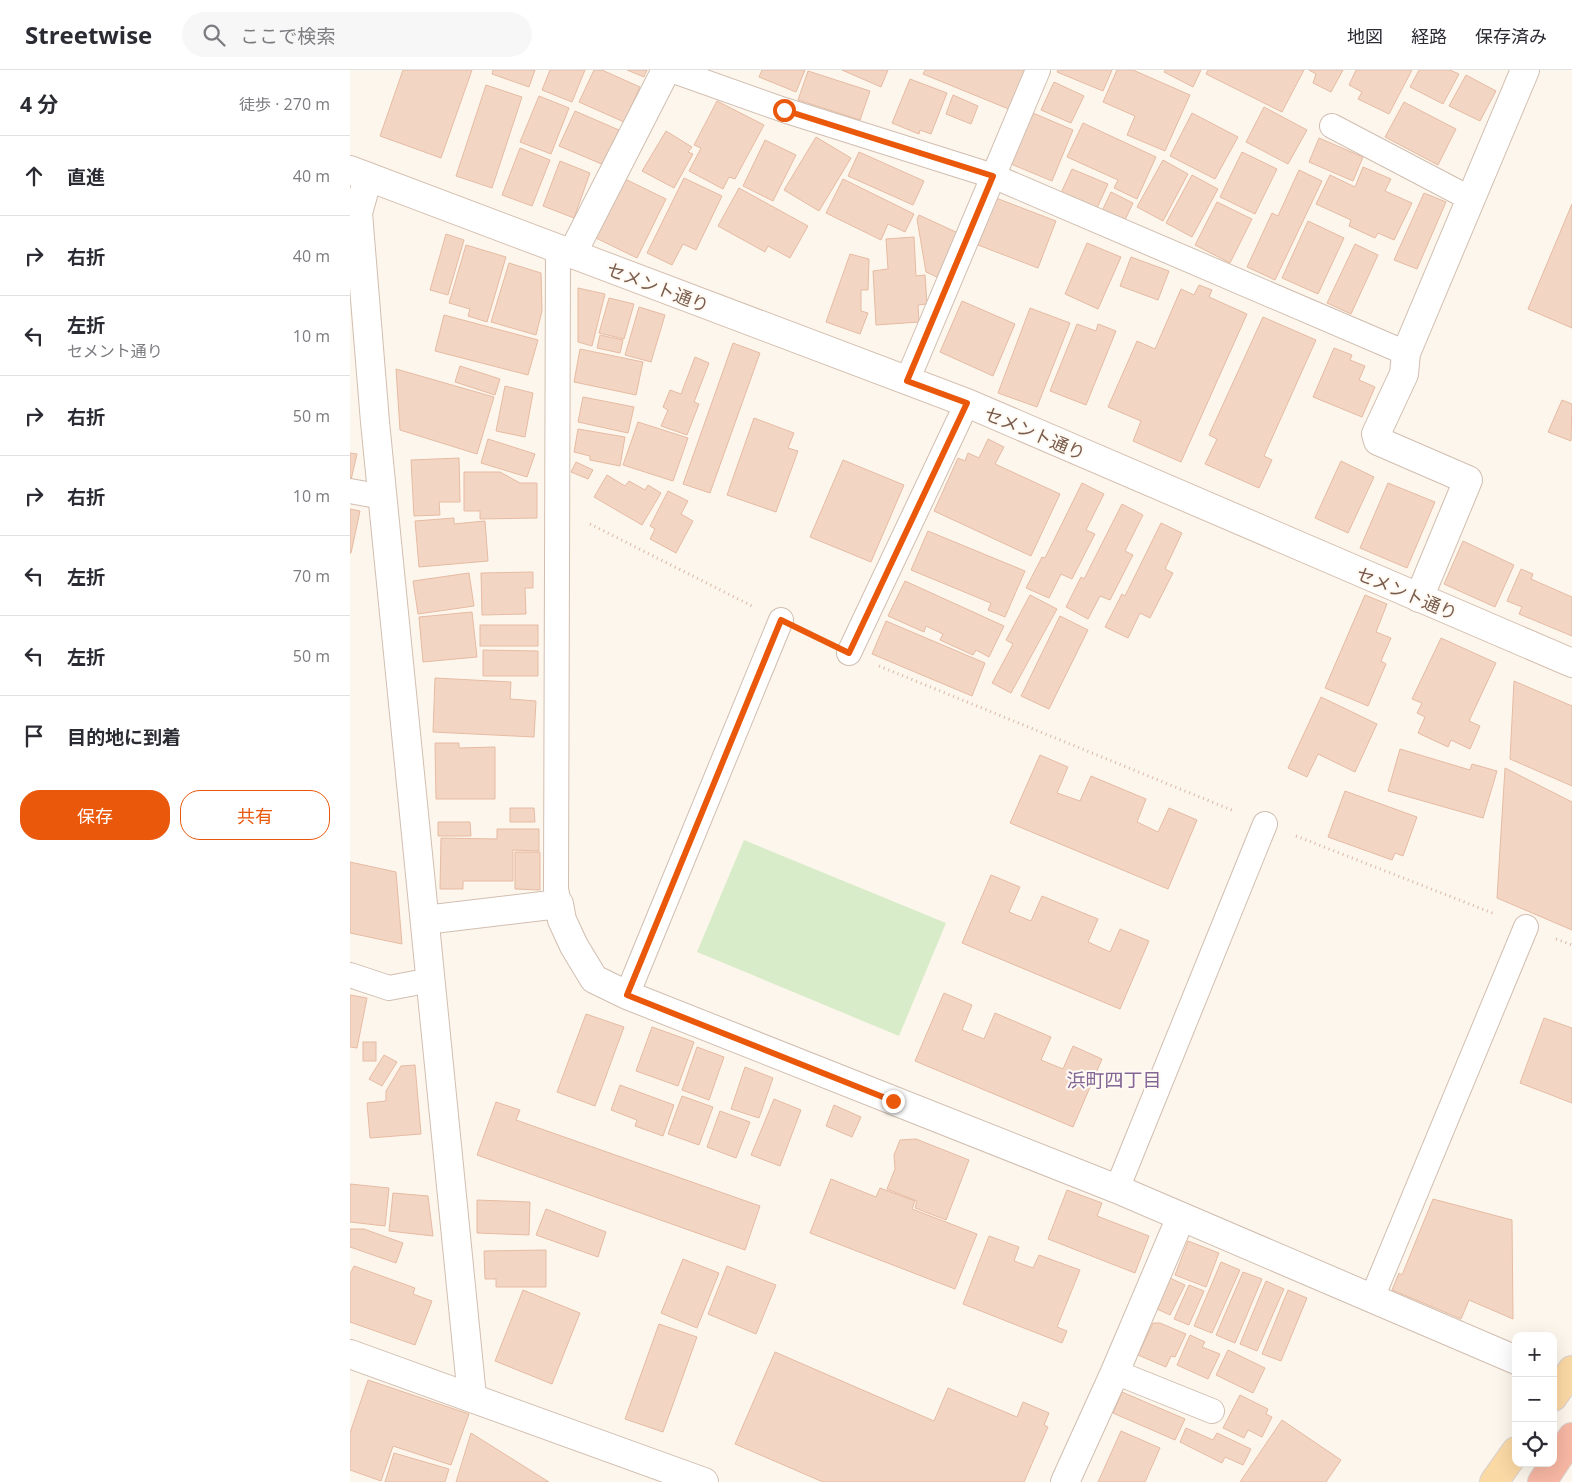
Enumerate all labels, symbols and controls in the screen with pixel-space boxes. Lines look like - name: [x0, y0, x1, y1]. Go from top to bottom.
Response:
- search box: [182, 12, 532, 57]
- text: Streetwise: [25, 18, 152, 51]
- icon: search: [200, 21, 228, 49]
- text: ここで検索: [240, 23, 335, 49]
- text: 地図: [1347, 24, 1383, 48]
- text: 経路: [1411, 24, 1447, 48]
- text: 保存済み: [1475, 24, 1547, 48]
- text: 4 分: [20, 90, 58, 118]
- text: 徒歩 · 270 m: [239, 93, 330, 115]
- route start: [773, 99, 796, 122]
- icon: ahead: [20, 162, 48, 190]
- text: 直進: [67, 164, 105, 190]
- text: 40 m: [293, 165, 330, 187]
- icon: right: [20, 242, 48, 270]
- text: 右折: [67, 244, 105, 270]
- text: 40 m: [293, 245, 330, 267]
- street label: セメント通り: [603, 257, 713, 317]
- text: 左折: [67, 312, 105, 338]
- icon: left: [20, 322, 48, 350]
- text: 10 m: [293, 325, 330, 347]
- text: セメント通り: [67, 340, 163, 362]
- street label: セメント通り: [981, 401, 1089, 465]
- icon: right: [20, 402, 48, 430]
- text: 右折: [67, 404, 105, 430]
- text: 50 m: [293, 405, 330, 427]
- icon: right: [20, 482, 48, 510]
- text: 右折: [67, 484, 105, 510]
- text: 10 m: [293, 485, 330, 507]
- street label: セメント通り: [1353, 561, 1461, 625]
- icon: left: [20, 562, 48, 590]
- text: 左折: [67, 564, 105, 590]
- text: 70 m: [293, 565, 330, 587]
- icon: left: [20, 642, 48, 670]
- text: 左折: [67, 644, 105, 670]
- text: 50 m: [293, 645, 330, 667]
- icon: arrive: [20, 722, 48, 750]
- text: 目的地に到着: [67, 724, 181, 750]
- button: 保存: [20, 790, 170, 840]
- button: 共有: [180, 790, 330, 840]
- district label: 浜町四丁目: [1066, 1067, 1162, 1093]
- route end: [882, 1090, 905, 1113]
- map controls: [1512, 1332, 1557, 1467]
- button: +: [1512, 1332, 1557, 1377]
- button: −: [1512, 1377, 1557, 1422]
- button: locate: [1512, 1422, 1557, 1467]

